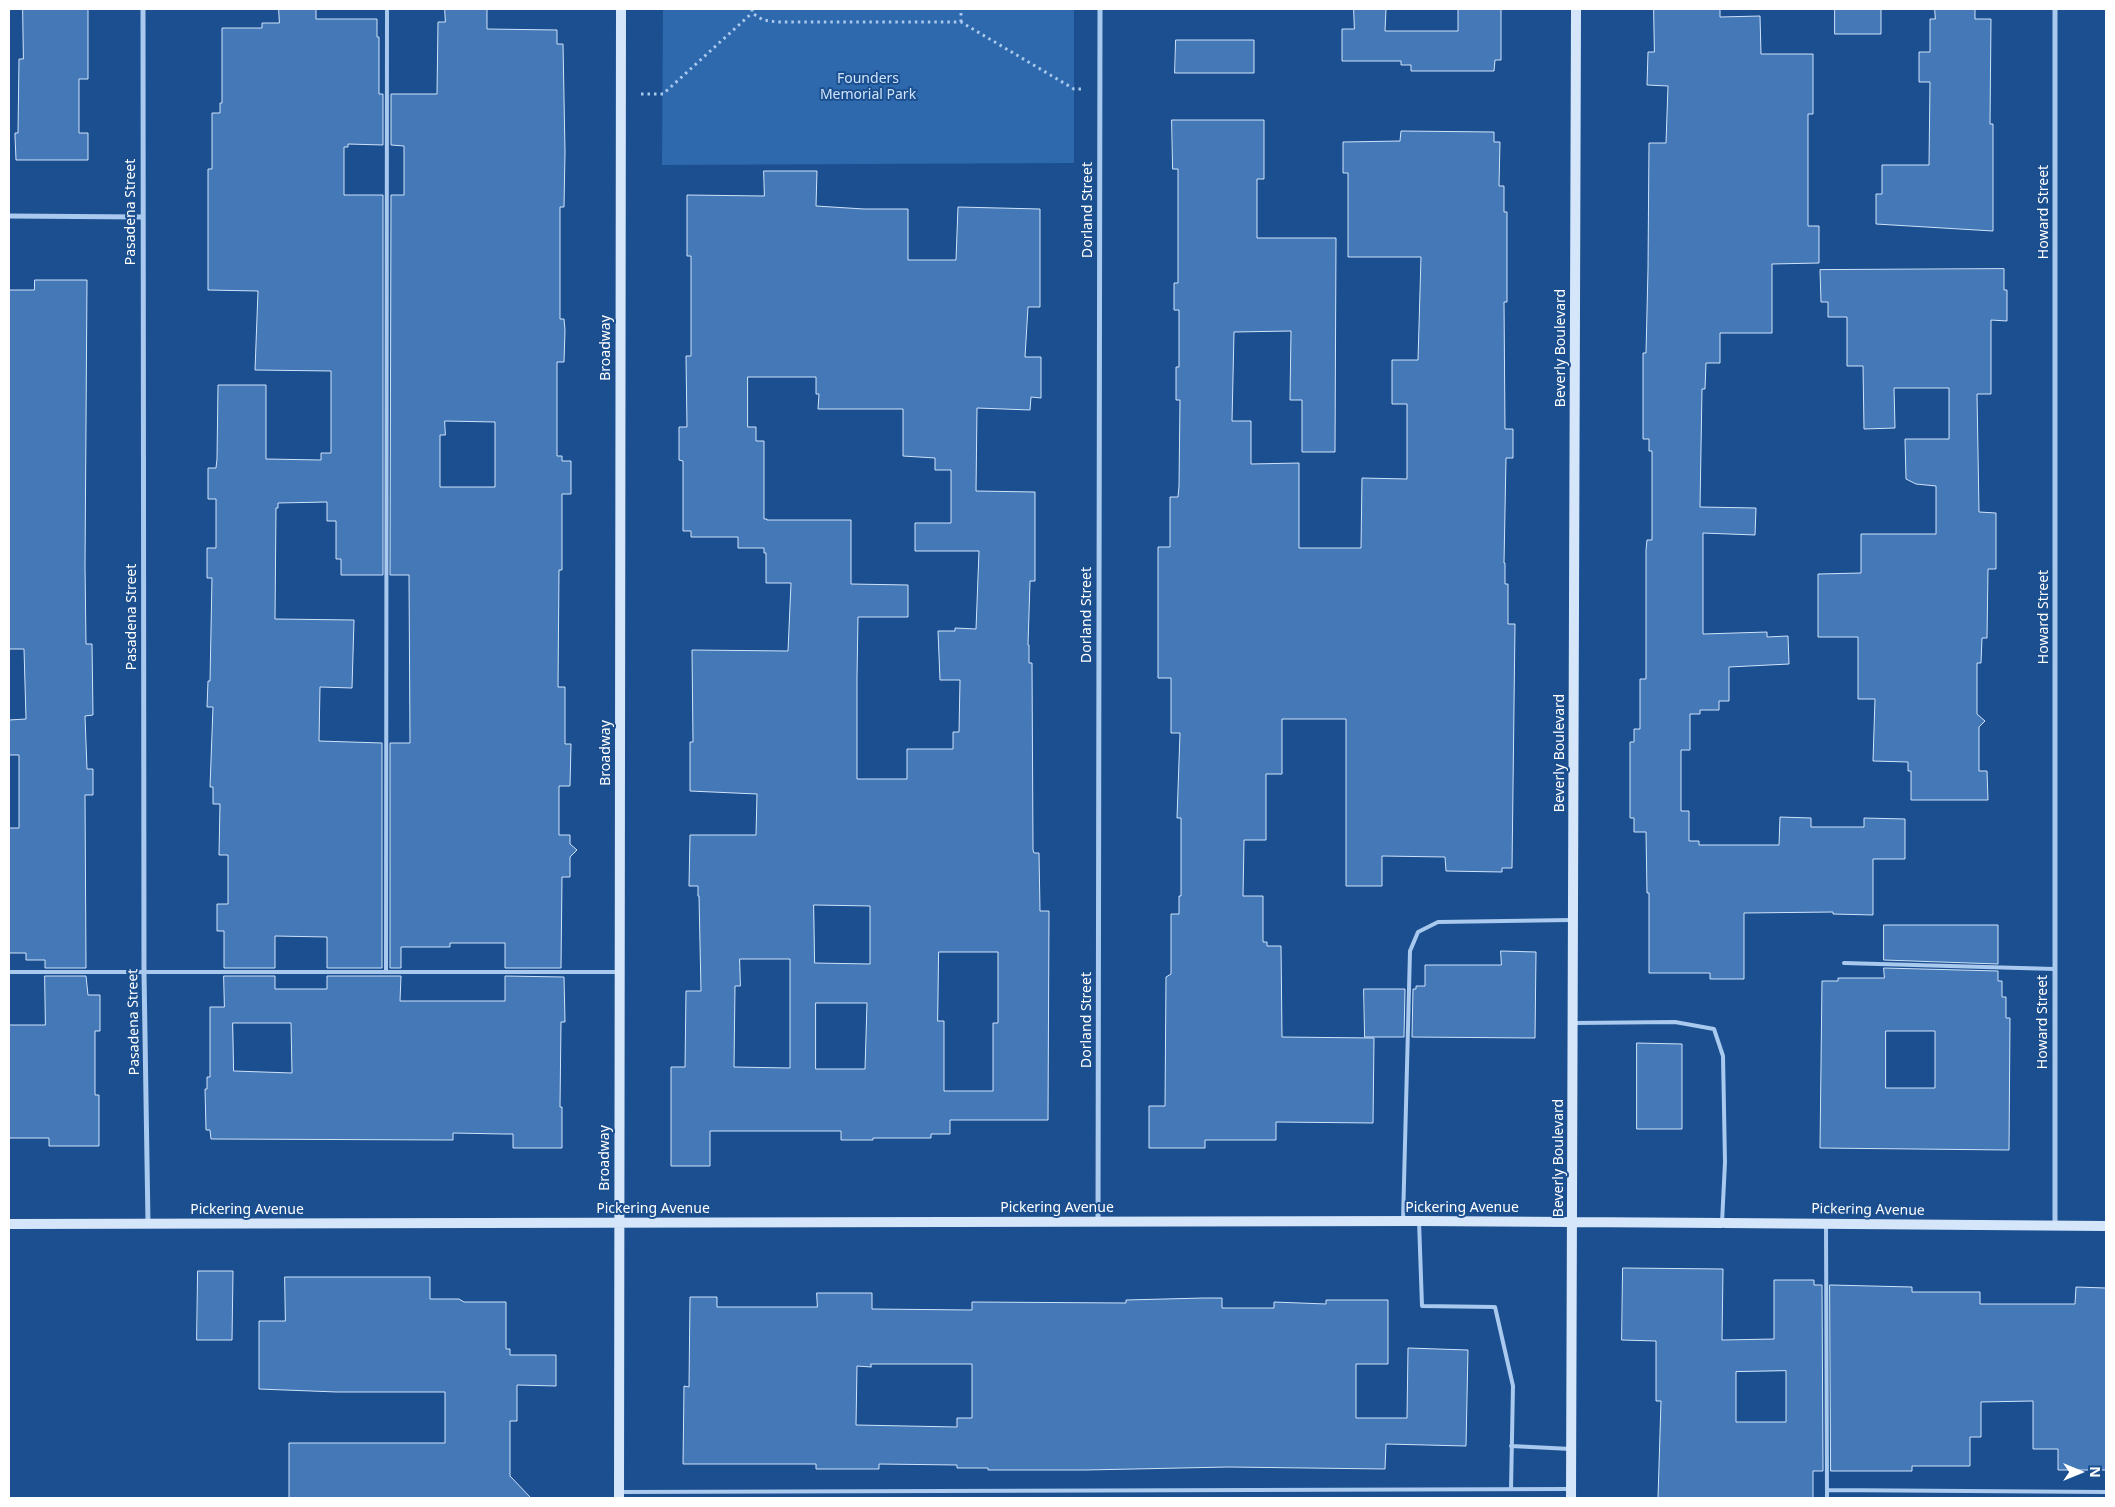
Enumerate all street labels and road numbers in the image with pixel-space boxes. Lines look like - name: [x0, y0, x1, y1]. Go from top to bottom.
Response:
- street label: Pasadena Street: [123, 159, 139, 265]
- street label: Dorland Street: [1080, 162, 1096, 258]
- street label: Howard Street: [2036, 165, 2052, 259]
- street label: Beverly Boulevard: [1553, 289, 1569, 407]
- street label: Broadway: [598, 315, 614, 381]
- street label: Pasadena Street: [124, 564, 140, 670]
- street label: Dorland Street: [1079, 567, 1095, 663]
- street label: Howard Street: [2036, 570, 2052, 664]
- street label: Beverly Boulevard: [1552, 694, 1568, 812]
- street label: Broadway: [598, 720, 614, 786]
- street label: Pasadena Street: [125, 969, 143, 1075]
- street label: Dorland Street: [1079, 972, 1095, 1068]
- street label: Howard Street: [2035, 975, 2051, 1069]
- street label: Beverly Boulevard: [1551, 1099, 1567, 1217]
- street label: Broadway: [597, 1125, 613, 1191]
- street label: Pickering Avenue: [1000, 1200, 1114, 1216]
- street label: Pickering Avenue: [1405, 1200, 1519, 1216]
- street label: Pickering Avenue: [596, 1201, 710, 1217]
- street label: Pickering Avenue: [1811, 1201, 1925, 1219]
- street label: Pickering Avenue: [190, 1202, 304, 1218]

